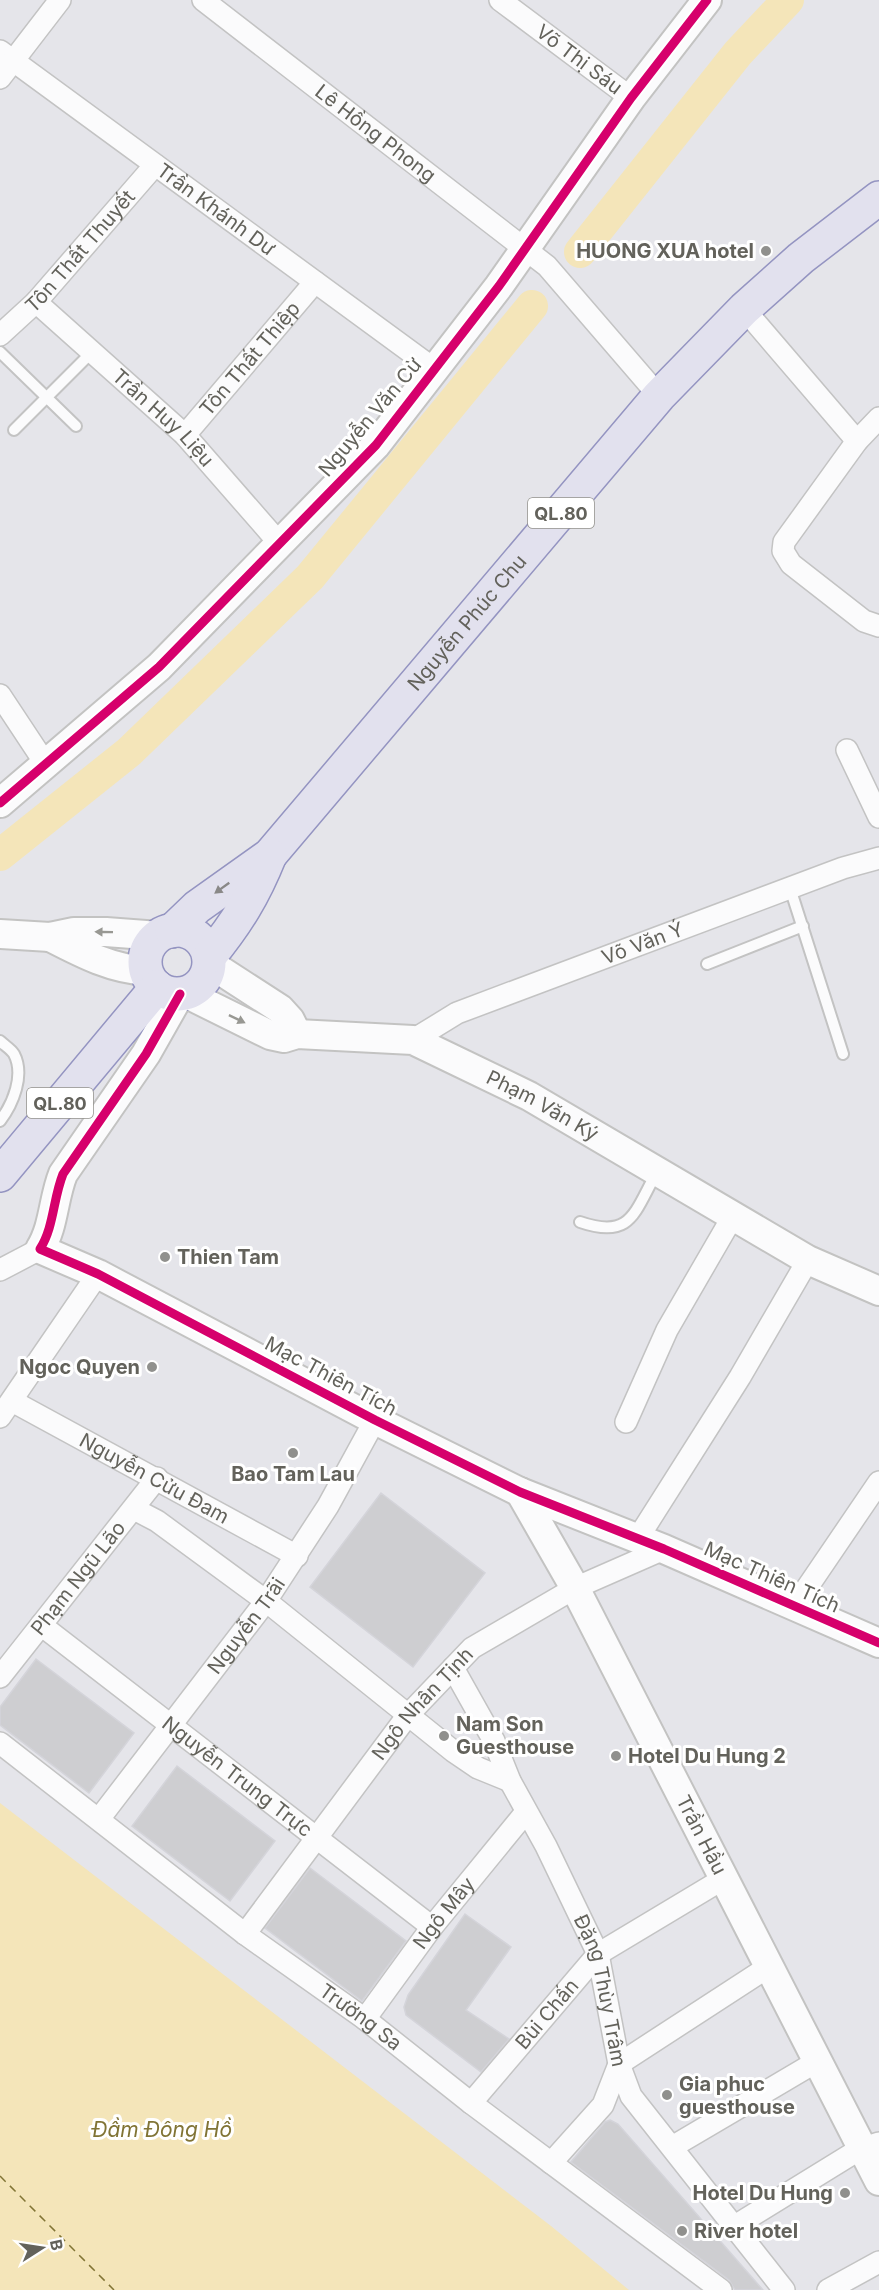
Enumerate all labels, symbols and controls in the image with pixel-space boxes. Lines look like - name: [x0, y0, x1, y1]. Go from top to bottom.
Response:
- street label: Võ Thị Sáu: [531, 19, 627, 99]
- street label: Lê Hồng Phong: [310, 79, 441, 187]
- street label: Trần Khánh Dư: [152, 158, 280, 261]
- street label: Tôn Thất Thuyết: [20, 185, 140, 318]
- place label: HUONG XUA hotel: [576, 239, 754, 263]
- marker: HUONG XUA hotel: [759, 244, 773, 258]
- street label: Tôn Thất Thiệp: [194, 297, 305, 421]
- street label: Nguyễn Văn Cừ: [313, 353, 427, 481]
- street label: Trần Huy Liệu: [107, 364, 219, 471]
- road number: QL.80: [528, 498, 594, 528]
- street label: Nguyễn Phúc Chu: [403, 550, 531, 695]
- one-way arrow: [214, 882, 230, 894]
- street label: Võ Văn Ý: [598, 916, 687, 970]
- one-way arrow: [95, 927, 114, 937]
- one-way arrow: [229, 1014, 246, 1024]
- street label: Phạm Văn Ký: [482, 1065, 603, 1146]
- road number: QL.80: [27, 1088, 93, 1118]
- place label: Thien Tam: [177, 1245, 279, 1269]
- marker: Thien Tam: [158, 1250, 172, 1264]
- street label: Mạc Thiên Tích: [261, 1331, 401, 1421]
- place label: Ngoc Quyen: [19, 1355, 140, 1379]
- marker: Ngoc Quyen: [145, 1360, 159, 1374]
- street label: Nguyễn Cửu Đam: [75, 1428, 233, 1529]
- marker: Bao Tam Lau: [286, 1446, 300, 1460]
- place label: Bao Tam Lau: [231, 1462, 355, 1486]
- street label: Phạm Ngũ Lão: [26, 1516, 130, 1640]
- street label: Mạc Thiên Tích: [700, 1536, 844, 1618]
- street label: Nguyễn Trãi: [202, 1573, 290, 1679]
- street label: Ngô Nhân Tịnh: [367, 1642, 478, 1765]
- street label: Nguyễn Trung Trực: [157, 1711, 317, 1842]
- place label: Nam Son Guesthouse: [456, 1712, 574, 1759]
- marker: Nam Son Guesthouse: [437, 1729, 451, 1743]
- place label: Hotel Du Hung 2: [628, 1744, 786, 1768]
- marker: Hotel Du Hung 2: [609, 1749, 623, 1763]
- street label: Trần Hầu: [671, 1791, 732, 1879]
- street label: Ngô Mây: [408, 1872, 480, 1954]
- street label: Đặng Thùy Trâm: [569, 1911, 631, 2069]
- street label: Bùi Chấn: [510, 1974, 584, 2054]
- street label: Trường Sa: [315, 1979, 407, 2056]
- place label: Gia phuc guesthouse: [679, 2072, 795, 2119]
- marker: Gia phuc guesthouse: [660, 2088, 674, 2102]
- water label: Đầm Đông Hồ: [91, 2117, 232, 2142]
- place label: Hotel Du Hung: [692, 2181, 833, 2205]
- marker: Hotel Du Hung: [838, 2186, 852, 2200]
- north arrow: [12, 2218, 72, 2278]
- place label: River hotel: [694, 2219, 798, 2243]
- marker: River hotel: [675, 2224, 689, 2238]
- text: B: [46, 2238, 68, 2252]

